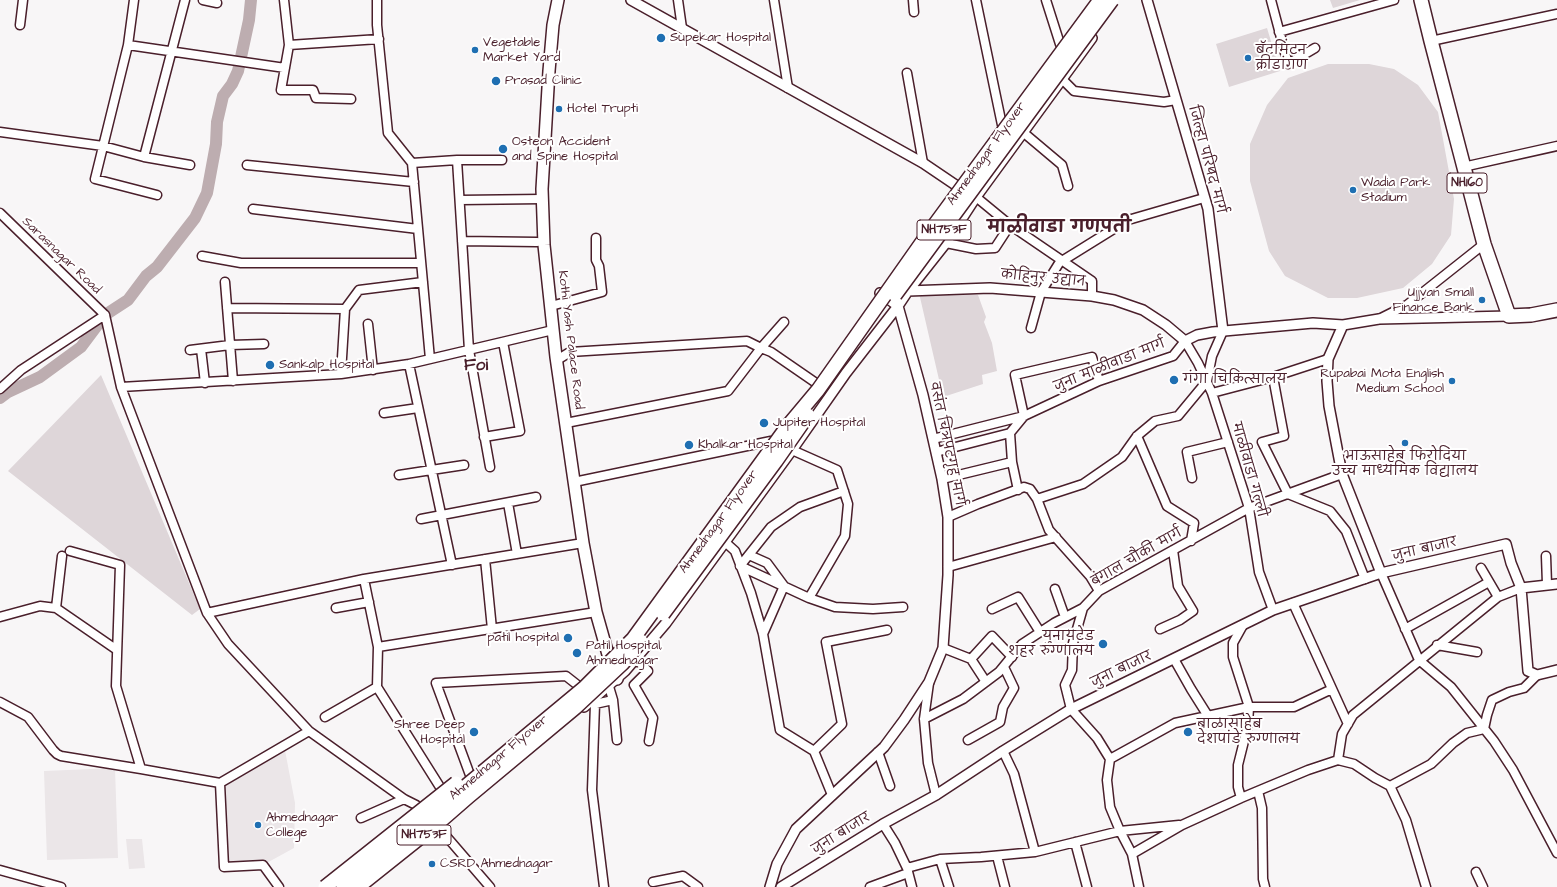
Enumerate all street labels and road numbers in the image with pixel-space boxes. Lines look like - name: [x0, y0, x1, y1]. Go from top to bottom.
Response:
- street label: Ahmednagar Flyover: [944, 99, 1030, 209]
- street label: जिल्हा परिषद मार्ग: [1184, 104, 1228, 216]
- road number: NH160: [1447, 173, 1487, 193]
- street label: Sarasnagar Road: [18, 214, 104, 298]
- road number: NH753F: [917, 220, 971, 240]
- street label: कोहिनुर उद्यान: [1000, 268, 1086, 290]
- street label: Kothi Yash Palace Road: [554, 270, 586, 410]
- street label: जुना माळीवाडा मार्ग: [1052, 337, 1168, 395]
- street label: वसंत चित्रपटगृह मार्ग: [925, 381, 967, 507]
- street label: माळीवाडा गल्ली: [1227, 421, 1269, 519]
- street label: Ahmednagar Flyover: [676, 467, 762, 577]
- street label: बंगाल चौकी मार्ग: [1089, 526, 1185, 590]
- street label: जुना बाजार: [1391, 535, 1459, 565]
- street label: जुना बाजार: [1089, 649, 1155, 691]
- street label: Ahmednagar Flyover: [447, 712, 551, 804]
- street label: जुना बाजार: [810, 810, 874, 858]
- road number: NH753F: [397, 825, 451, 845]

